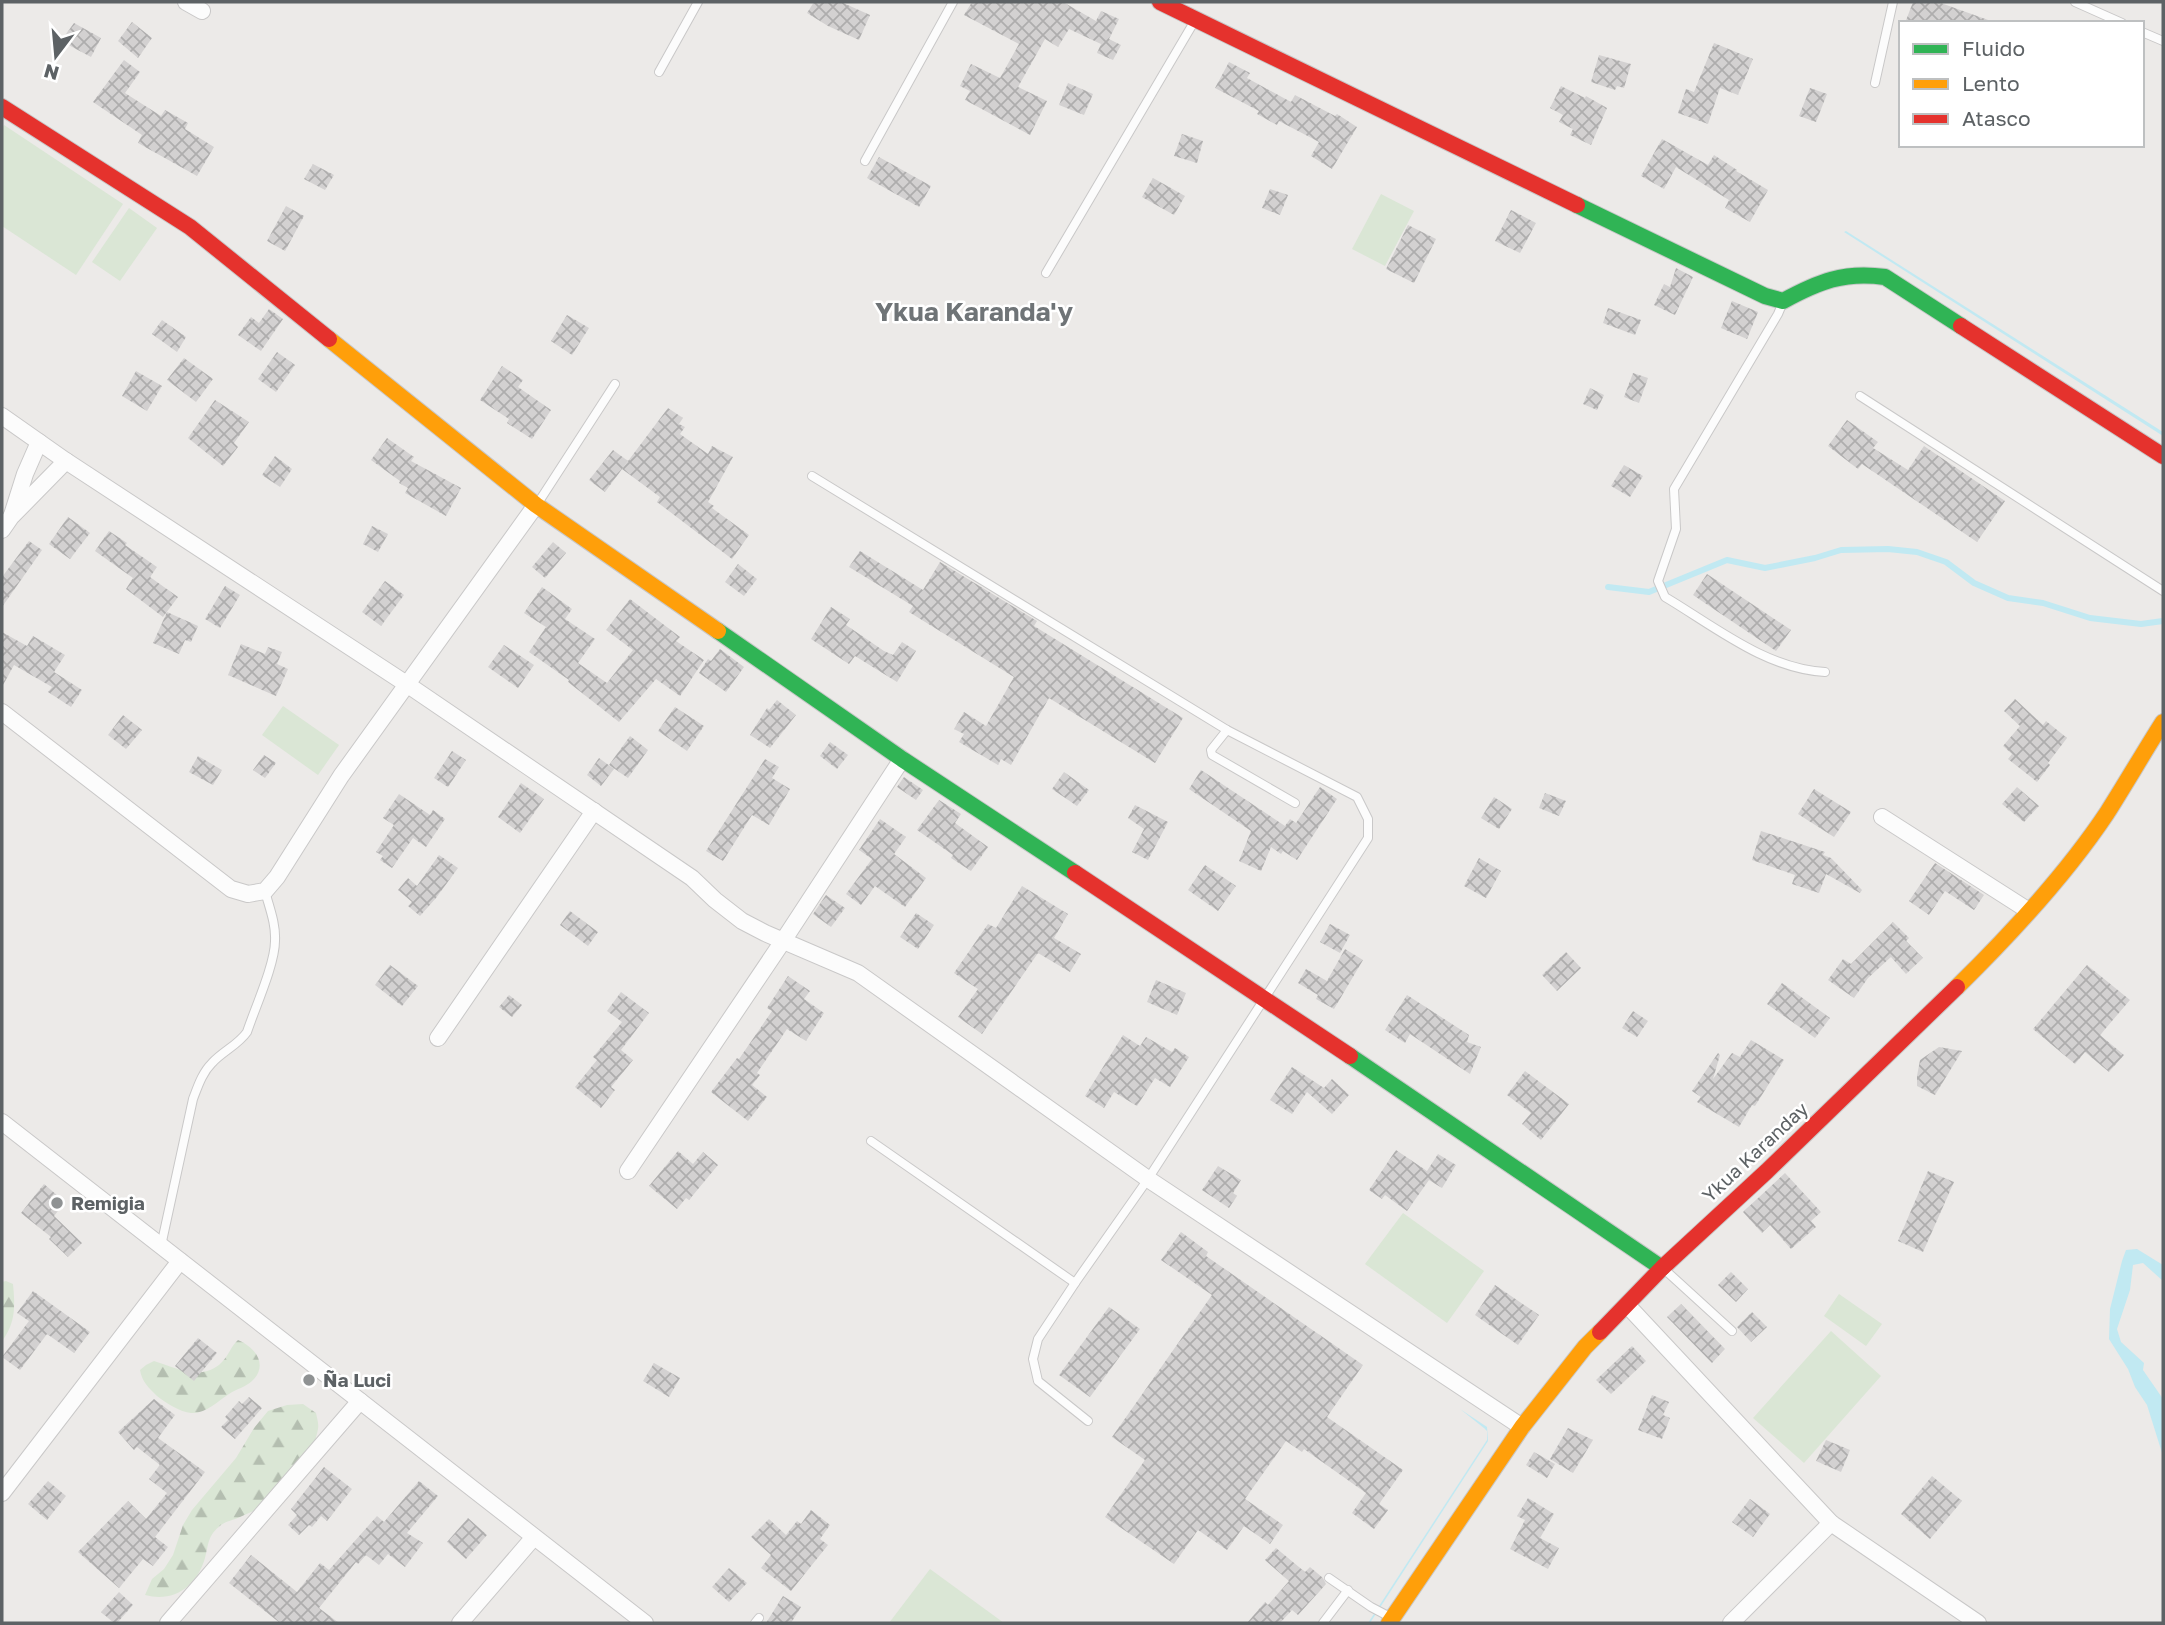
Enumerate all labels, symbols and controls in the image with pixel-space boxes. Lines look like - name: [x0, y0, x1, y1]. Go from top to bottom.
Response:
- north arrow: [21, 21, 91, 91]
- legend: [1899, 21, 2144, 147]
- text: Fluido: [1962, 35, 2025, 61]
- text: N: [41, 60, 61, 86]
- text: Lento: [1962, 70, 2020, 96]
- text: Atasco: [1962, 105, 2031, 131]
- district label: Ykua Karanda'y: [875, 296, 1073, 327]
- street label: Ykua Karanday: [1697, 1097, 1812, 1206]
- place label: Remigia: [71, 1191, 145, 1214]
- marker: Remigia: [49, 1195, 65, 1211]
- place label: Ña Luci: [323, 1368, 391, 1391]
- marker: Ña Luci: [301, 1372, 317, 1388]

